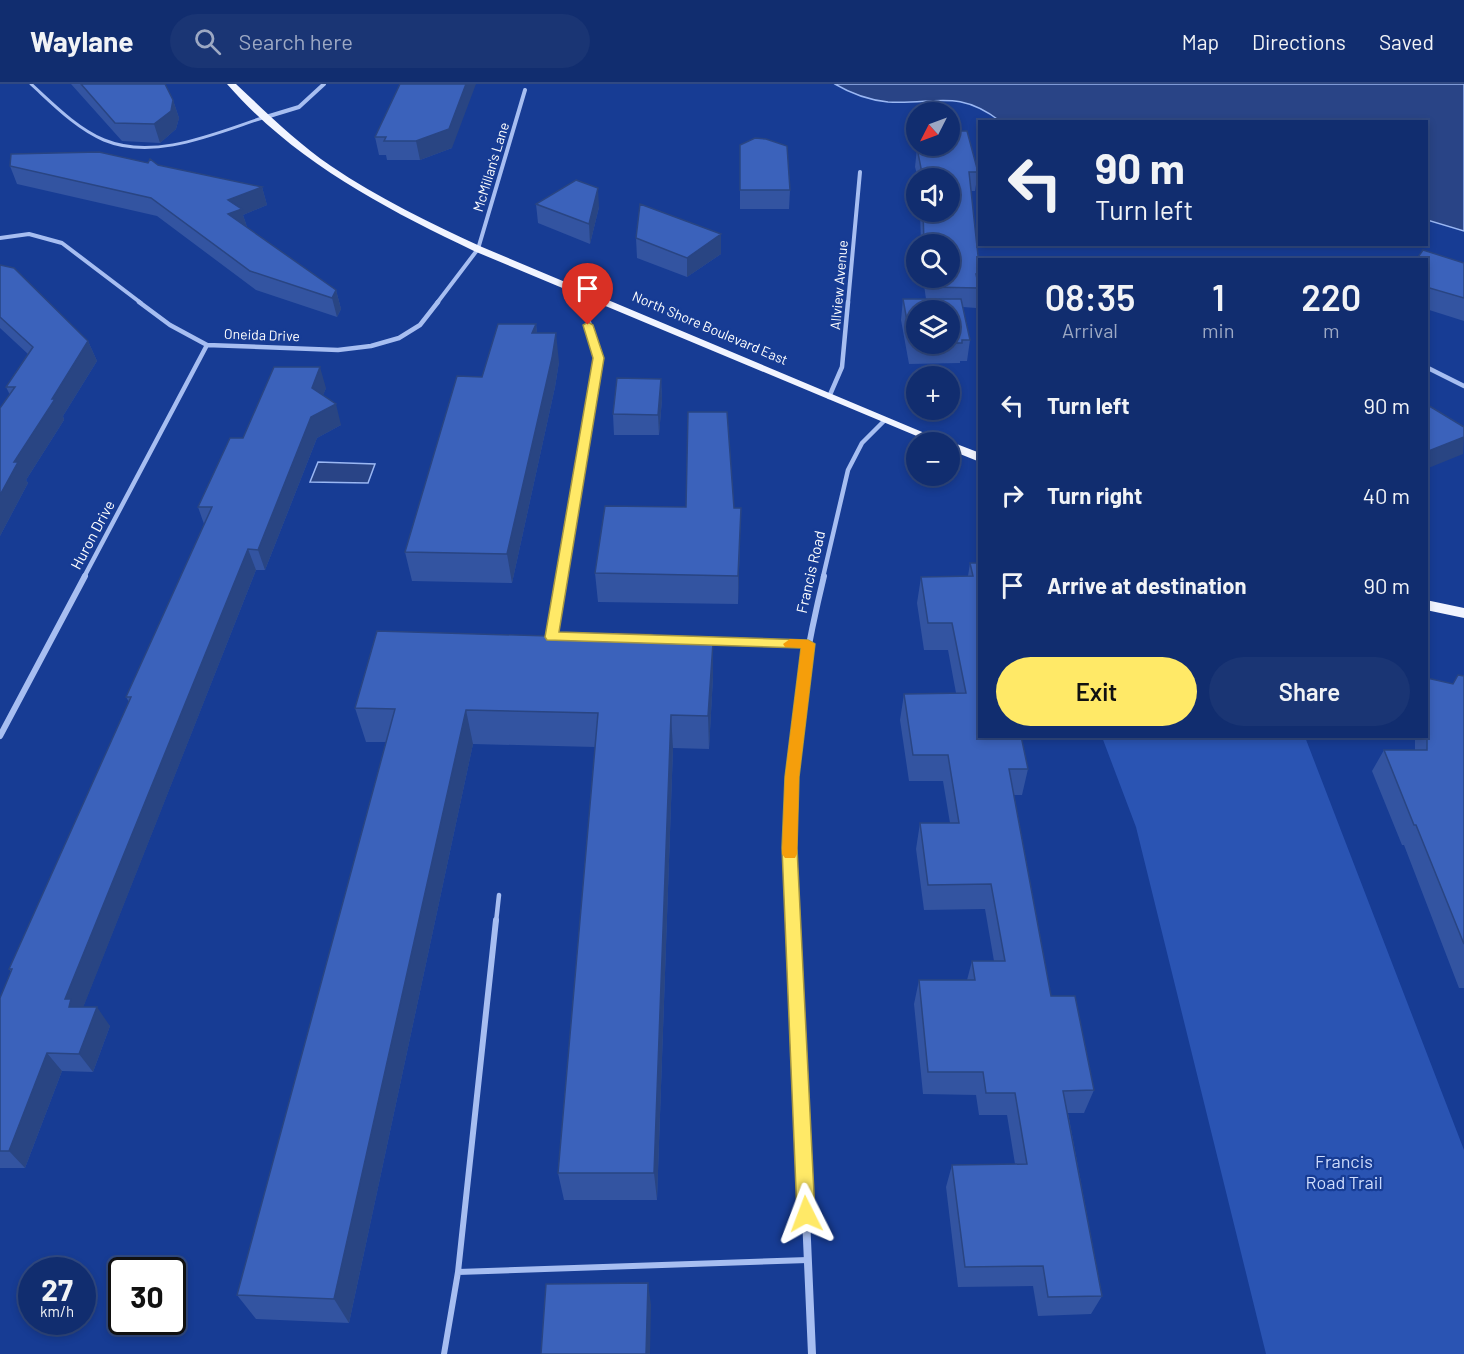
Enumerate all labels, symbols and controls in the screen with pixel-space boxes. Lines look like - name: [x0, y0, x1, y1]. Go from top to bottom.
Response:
- search box: [170, 14, 590, 68]
- text: Waylane: [30, 24, 134, 58]
- icon: search: [191, 25, 224, 58]
- text: Search here: [239, 28, 353, 54]
- text: Map: [1182, 29, 1219, 54]
- text: Directions: [1252, 29, 1346, 54]
- text: Saved: [1379, 29, 1434, 54]
- north arrow: [906, 102, 960, 156]
- map controls: [906, 102, 960, 486]
- street label: McMillan's Lane: [469, 120, 512, 214]
- text: 90 m: [1095, 142, 1185, 192]
- icon: left: [996, 144, 1074, 222]
- button: sound: [906, 168, 960, 222]
- text: Turn left: [1095, 193, 1193, 225]
- button: search: [906, 234, 960, 288]
- street label: Allview Avenue: [826, 239, 851, 330]
- pin: [562, 263, 613, 325]
- icon: arrive: [571, 272, 604, 305]
- text: 08:35: [1045, 275, 1135, 318]
- text: 1: [1212, 275, 1225, 318]
- text: 220: [1301, 275, 1361, 318]
- street label: North Shore Boulevard East: [630, 287, 791, 368]
- button: layers: [906, 300, 960, 354]
- text: Arrival: [1062, 318, 1118, 342]
- text: min: [1202, 318, 1234, 342]
- text: m: [1323, 318, 1339, 342]
- street label: Oneida Drive: [224, 325, 300, 344]
- button: +: [906, 366, 960, 420]
- icon: left: [996, 389, 1029, 422]
- text: Turn left: [1047, 392, 1130, 418]
- text: 90 m: [1364, 392, 1410, 418]
- button: −: [906, 432, 960, 486]
- icon: right: [996, 479, 1029, 512]
- text: Turn right: [1047, 482, 1142, 508]
- text: 40 m: [1363, 482, 1410, 508]
- street label: Huron Drive: [66, 497, 118, 572]
- street label: Francis Road: [792, 529, 828, 615]
- icon: arrive: [996, 569, 1029, 602]
- text: Arrive at destination: [1047, 572, 1246, 598]
- text: 90 m: [1364, 572, 1410, 598]
- button: Exit: [996, 657, 1197, 726]
- button: Share: [1209, 657, 1410, 726]
- park label: Francis Road Trail: [1305, 1150, 1383, 1193]
- position arrow: [774, 1182, 838, 1246]
- speed limit sign: 30: [108, 1257, 186, 1335]
- text: 27: [41, 1271, 73, 1307]
- text: km/h: [40, 1302, 74, 1320]

